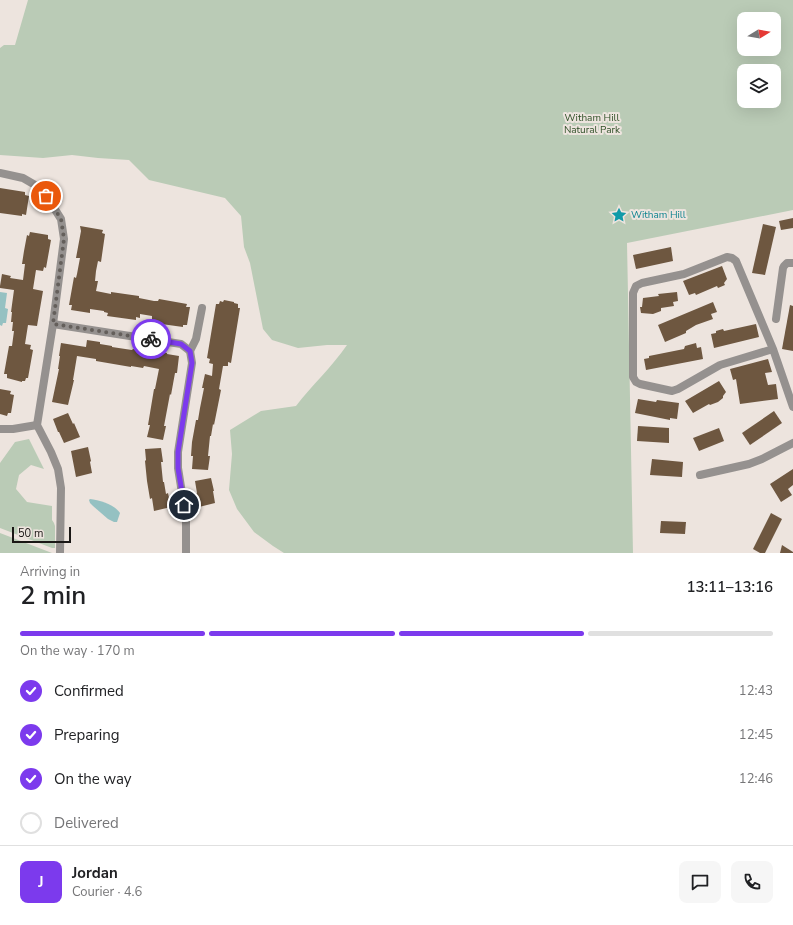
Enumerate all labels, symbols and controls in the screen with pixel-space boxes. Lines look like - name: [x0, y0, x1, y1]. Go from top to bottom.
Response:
- north arrow: [737, 12, 781, 56]
- map controls: [737, 12, 781, 108]
- button: layers: [737, 64, 781, 108]
- park label: Witham Hill Natural Park: [564, 111, 621, 137]
- pin: [29, 179, 63, 213]
- icon: bag: [35, 185, 57, 207]
- place icon: Witham Hill: [610, 206, 628, 224]
- place label: Witham Hill: [631, 208, 686, 222]
- courier: [131, 319, 171, 359]
- icon: bike: [140, 328, 162, 350]
- pin: [167, 488, 201, 522]
- icon: home: [173, 494, 195, 516]
- scale bar: [12, 525, 71, 544]
- text: 50 m: [18, 526, 43, 541]
- text: Arriving in: [20, 563, 80, 581]
- text: 13:11–13:16: [686, 577, 773, 597]
- text: 2 min: [20, 578, 86, 613]
- text: On the way · 170 m: [20, 642, 135, 660]
- icon: check: [20, 680, 42, 702]
- text: Confirmed: [54, 681, 124, 701]
- text: 12:43: [739, 682, 773, 700]
- icon: check: [20, 724, 42, 746]
- text: Preparing: [54, 725, 119, 745]
- text: 12:45: [739, 726, 773, 744]
- icon: check: [20, 768, 42, 790]
- text: On the way: [54, 769, 132, 789]
- text: 12:46: [739, 770, 773, 788]
- text: Delivered: [54, 813, 119, 833]
- button: chat: [679, 861, 721, 903]
- button: phone: [731, 861, 773, 903]
- text: Jordan: [72, 863, 118, 883]
- text: J: [38, 872, 44, 892]
- text: Courier · 4.6: [72, 883, 142, 901]

